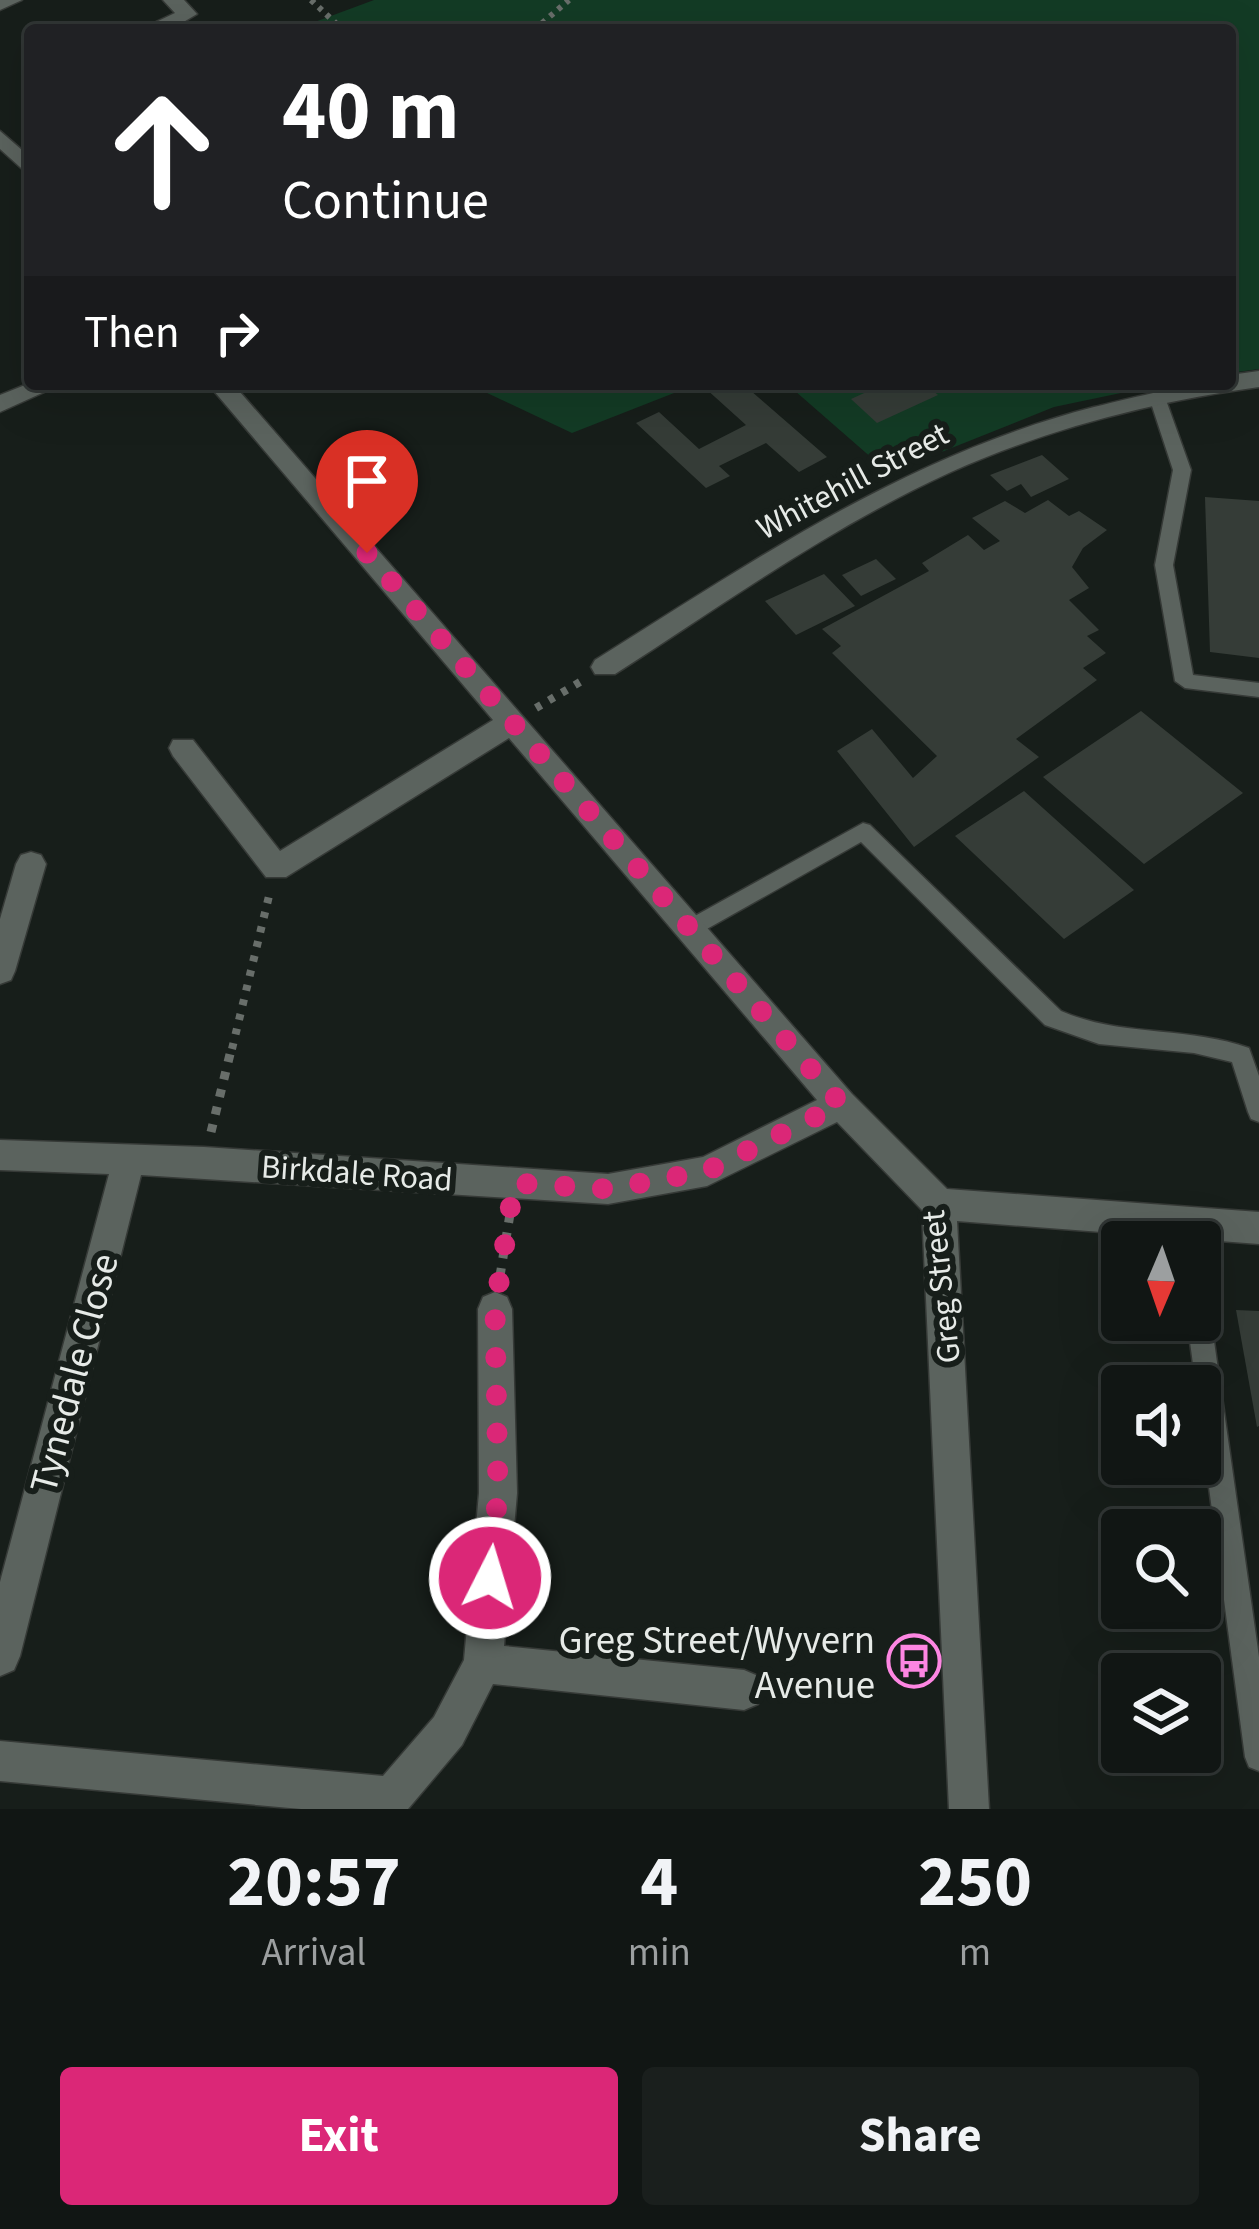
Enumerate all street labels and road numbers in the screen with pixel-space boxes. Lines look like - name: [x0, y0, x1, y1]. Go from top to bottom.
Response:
- street label: Whitehill Street: [748, 411, 957, 552]
- street label: Birkdale Road: [260, 1143, 454, 1204]
- street label: Greg Street: [910, 1208, 973, 1366]
- street label: Tynedale Close: [16, 1248, 134, 1500]

